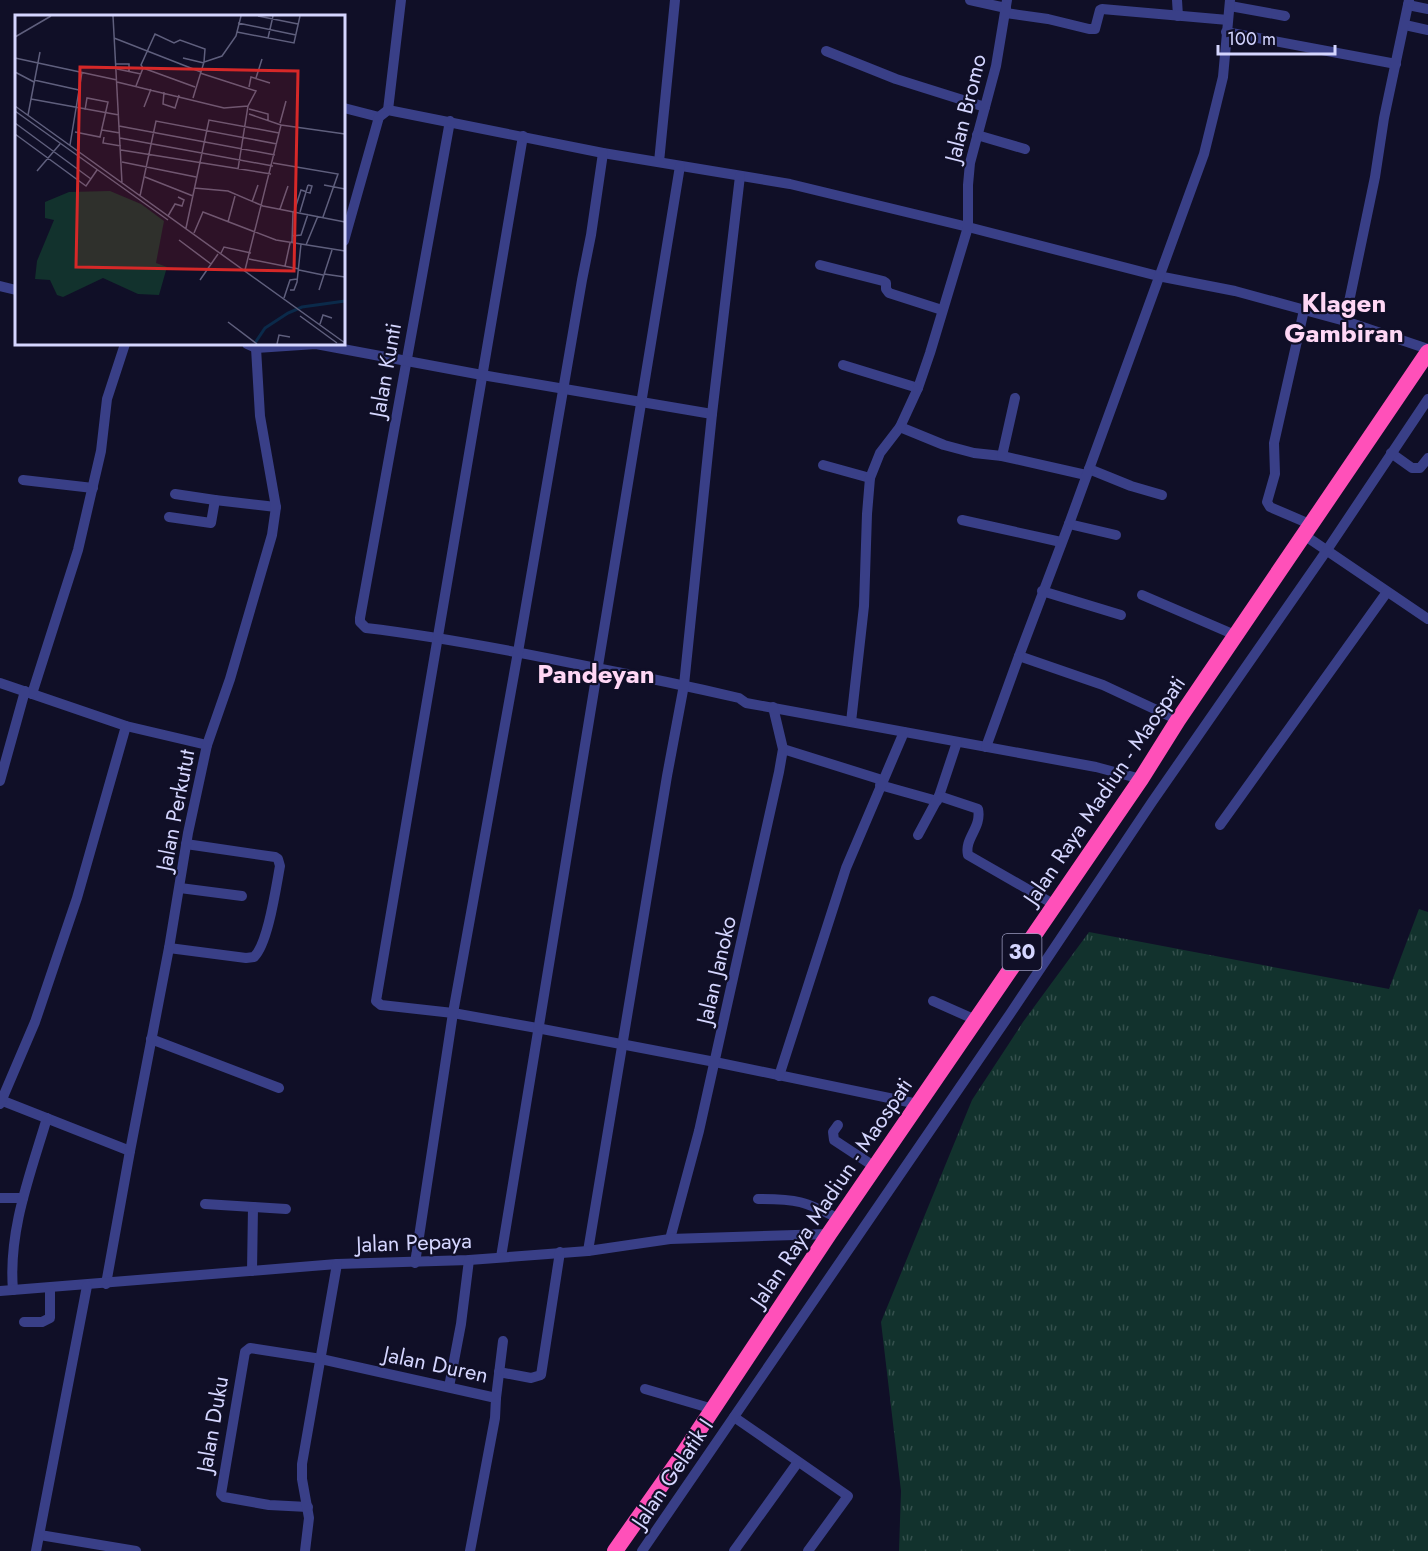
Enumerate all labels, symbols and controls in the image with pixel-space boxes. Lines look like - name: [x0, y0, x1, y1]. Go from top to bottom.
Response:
- inset map: [15, 15, 345, 345]
- scale bar: [1218, 18, 1335, 56]
- text: 100 m: [1227, 26, 1276, 52]
- street label: Jalan Bromo: [935, 51, 994, 168]
- district label: Klagen Gambiran: [1284, 284, 1404, 352]
- street label: Jalan Kunti: [360, 320, 409, 423]
- district label: Pandeyan: [537, 655, 655, 693]
- street label: Jalan Raya Madiun - Maospati: [1013, 669, 1193, 913]
- street label: Jalan Perkutut: [147, 746, 203, 876]
- street label: Jalan Janoko: [687, 913, 744, 1030]
- road number: 30: [1002, 934, 1042, 970]
- street label: Jalan Raya Madiun - Maospati: [740, 1071, 920, 1315]
- street label: Jalan Pepaya: [353, 1224, 472, 1260]
- street label: Jalan Duren: [378, 1337, 491, 1391]
- street label: Jalan Duku: [187, 1373, 236, 1478]
- street label: Jalan Gelatik I: [622, 1412, 721, 1537]

